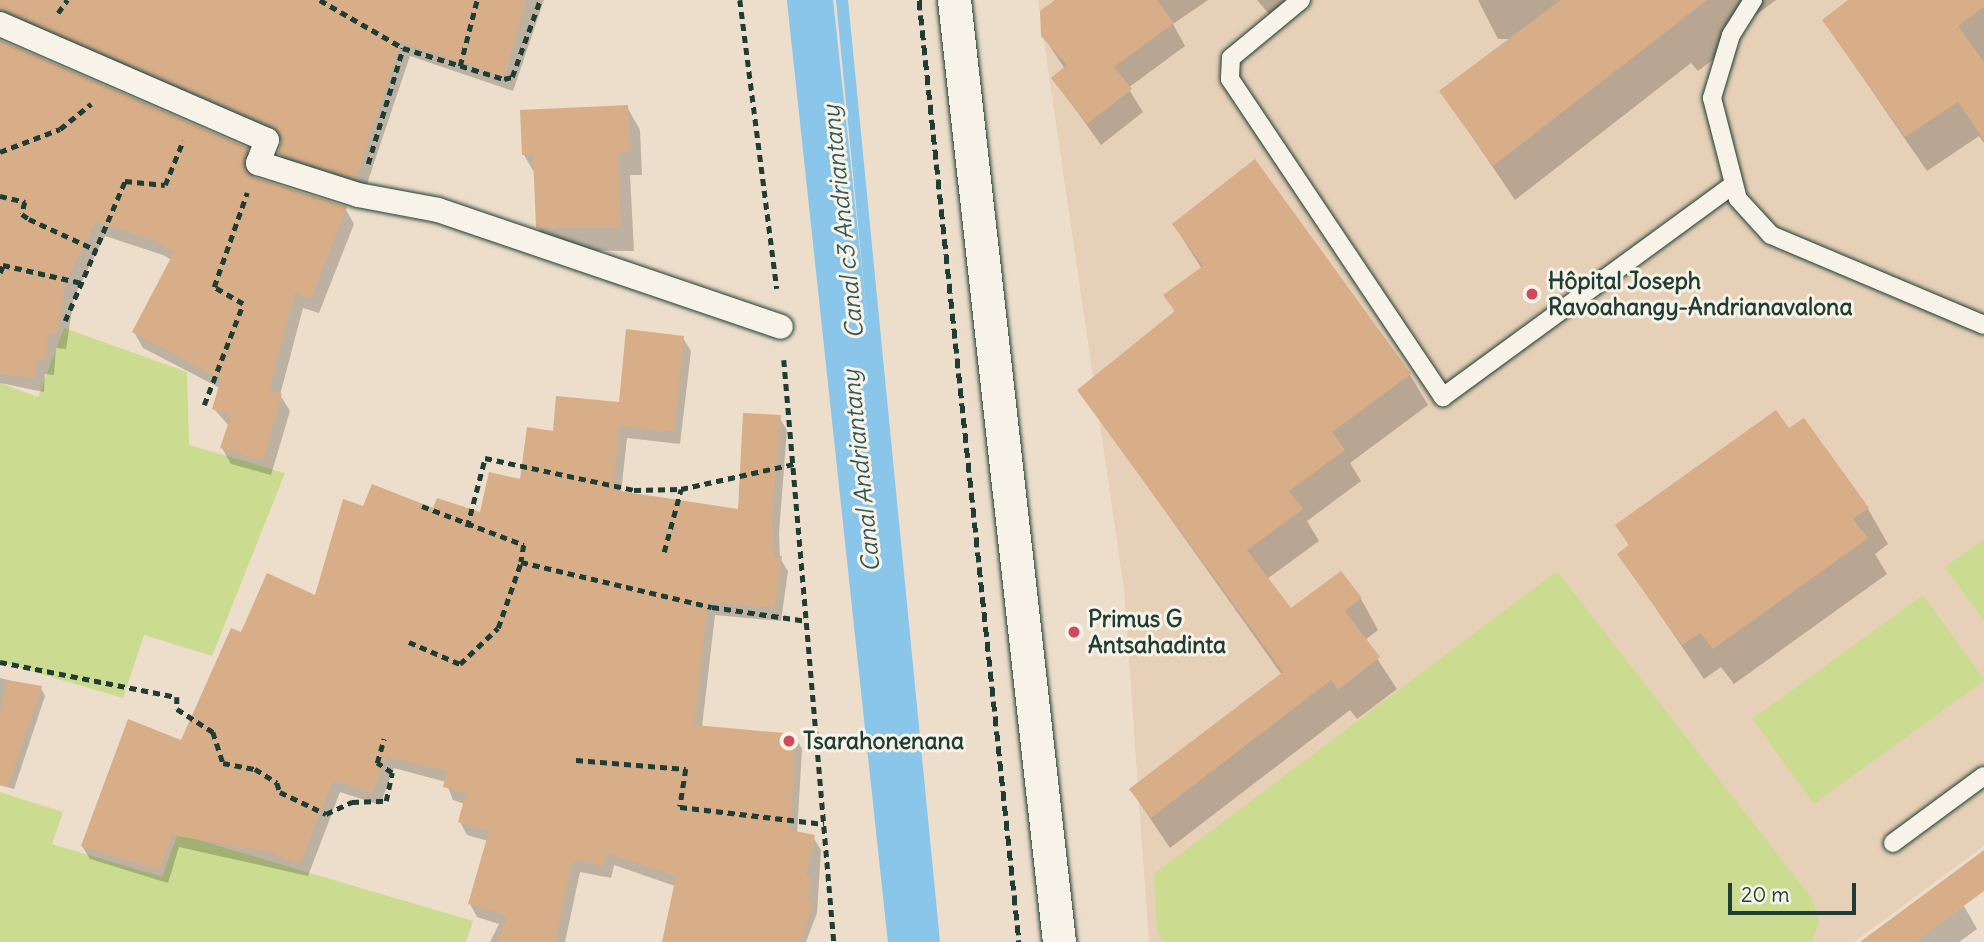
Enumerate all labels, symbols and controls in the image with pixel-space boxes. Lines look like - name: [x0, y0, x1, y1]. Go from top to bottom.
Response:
- water label: Canal c3 Andriantany: [816, 104, 870, 340]
- place label: Hôpital Joseph Ravoahangy-Andrianavalona: [1548, 267, 1853, 321]
- marker: Hôpital Joseph Ravoahangy-Andrianavalona: [1522, 284, 1542, 304]
- water label: Canal Andriantany: [836, 368, 886, 574]
- place label: Primus G Antsahadinta: [1088, 605, 1226, 659]
- marker: Primus G Antsahadinta: [1066, 624, 1082, 640]
- place label: Tsarahonenana: [803, 727, 964, 755]
- marker: Tsarahonenana: [781, 733, 797, 749]
- scale bar: [1732, 869, 1860, 913]
- text: 20 m: [1741, 881, 1790, 908]

